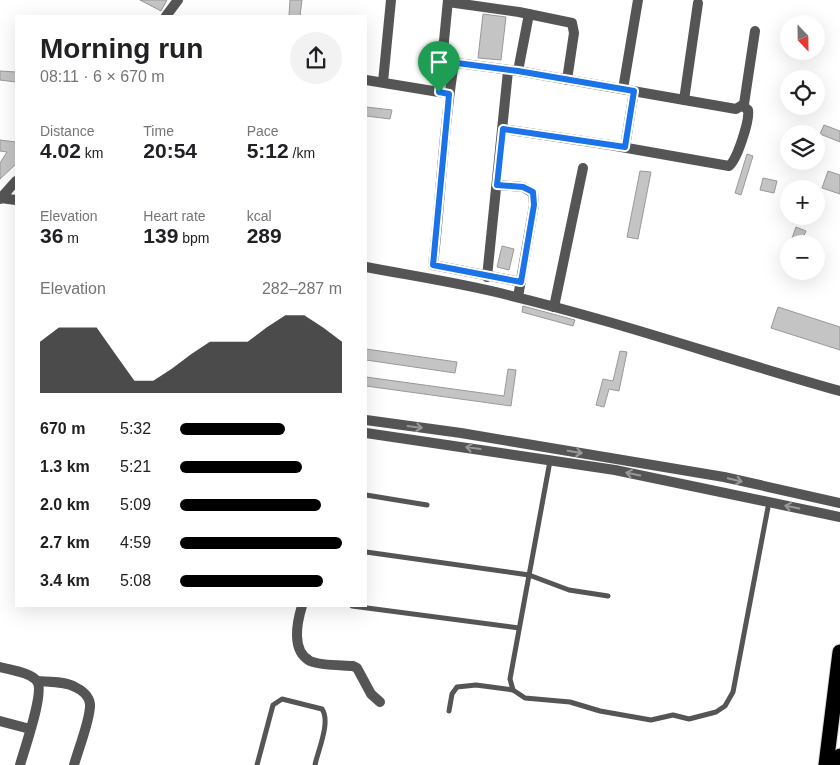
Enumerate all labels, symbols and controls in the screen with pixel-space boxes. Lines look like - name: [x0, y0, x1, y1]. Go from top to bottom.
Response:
- north arrow: [780, 15, 825, 60]
- map controls: [780, 15, 825, 280]
- button: share: [290, 32, 342, 84]
- text: Morning run: [40, 33, 203, 64]
- pin: [418, 41, 460, 92]
- icon: arrive: [425, 48, 453, 76]
- text: 08:11 · 6 × 670 m: [40, 68, 165, 85]
- button: locate: [780, 70, 825, 115]
- text: Distance: [40, 123, 94, 139]
- text: Time: [143, 123, 174, 139]
- text: Pace: [247, 123, 279, 139]
- button: layers: [780, 125, 825, 170]
- text: 4.02: [40, 139, 81, 162]
- text: 20:54: [143, 139, 197, 162]
- text: 5:12: [247, 139, 289, 162]
- text: km: [81, 145, 103, 161]
- text: /km: [289, 145, 315, 161]
- button: +: [780, 180, 825, 225]
- text: Elevation: [40, 208, 98, 224]
- text: Heart rate: [143, 208, 206, 224]
- text: kcal: [247, 208, 272, 224]
- text: 36: [40, 224, 63, 247]
- text: 139: [143, 224, 178, 247]
- text: 289: [247, 224, 282, 247]
- text: m: [63, 230, 79, 246]
- text: bpm: [178, 230, 210, 246]
- button: −: [780, 235, 825, 280]
- text: Elevation: [40, 280, 106, 297]
- text: 282–287 m: [262, 280, 342, 297]
- text: 670 m: [40, 420, 85, 437]
- text: 5:32: [120, 420, 151, 437]
- one-way arrow: [406, 422, 422, 432]
- one-way arrow: [465, 443, 481, 453]
- one-way arrow: [567, 448, 583, 458]
- text: 1.3 km: [40, 458, 90, 475]
- text: 5:21: [120, 458, 151, 475]
- one-way arrow: [626, 469, 642, 478]
- one-way arrow: [727, 476, 743, 485]
- text: 2.0 km: [40, 496, 90, 513]
- text: 5:09: [120, 496, 151, 513]
- one-way arrow: [785, 502, 801, 511]
- text: 2.7 km: [40, 534, 90, 551]
- text: 4:59: [120, 534, 151, 551]
- text: 3.4 km: [40, 572, 90, 589]
- text: 5:08: [120, 572, 151, 589]

